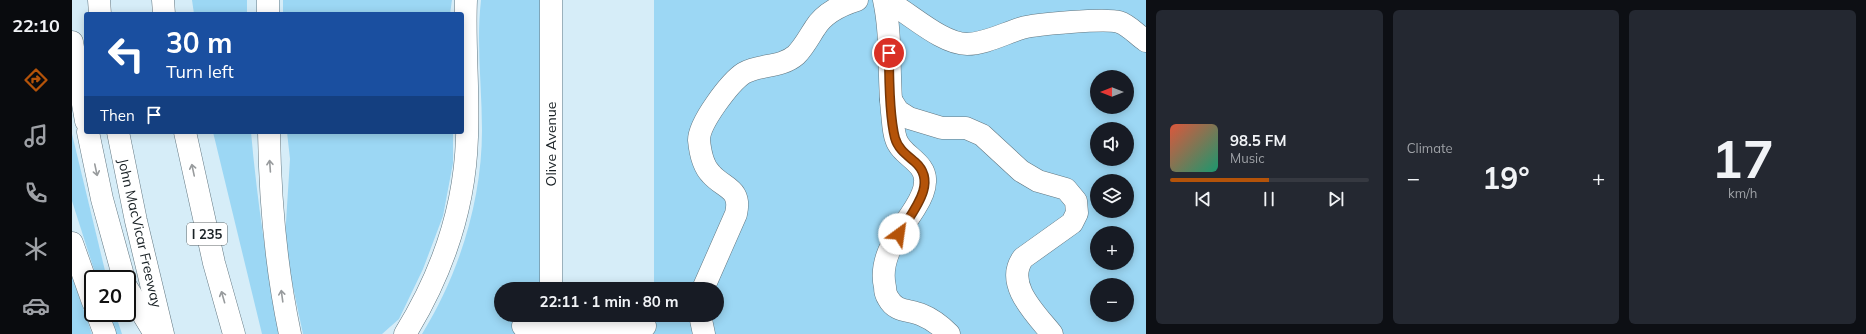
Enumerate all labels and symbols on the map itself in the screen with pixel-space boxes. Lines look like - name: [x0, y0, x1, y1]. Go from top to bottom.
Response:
- pin: [872, 36, 906, 70]
- north arrow: [1090, 70, 1134, 114]
- street label: Olive Avenue: [542, 102, 560, 186]
- street label: John MacVicar Freeway: [114, 157, 166, 310]
- one-way arrow: [266, 160, 273, 173]
- one-way arrow: [93, 163, 101, 176]
- one-way arrow: [189, 164, 197, 177]
- position arrow: [878, 213, 920, 255]
- road number: I 235: [187, 223, 227, 245]
- speed limit sign: 20: [84, 270, 136, 322]
- one-way arrow: [219, 290, 226, 303]
- one-way arrow: [278, 290, 286, 303]

